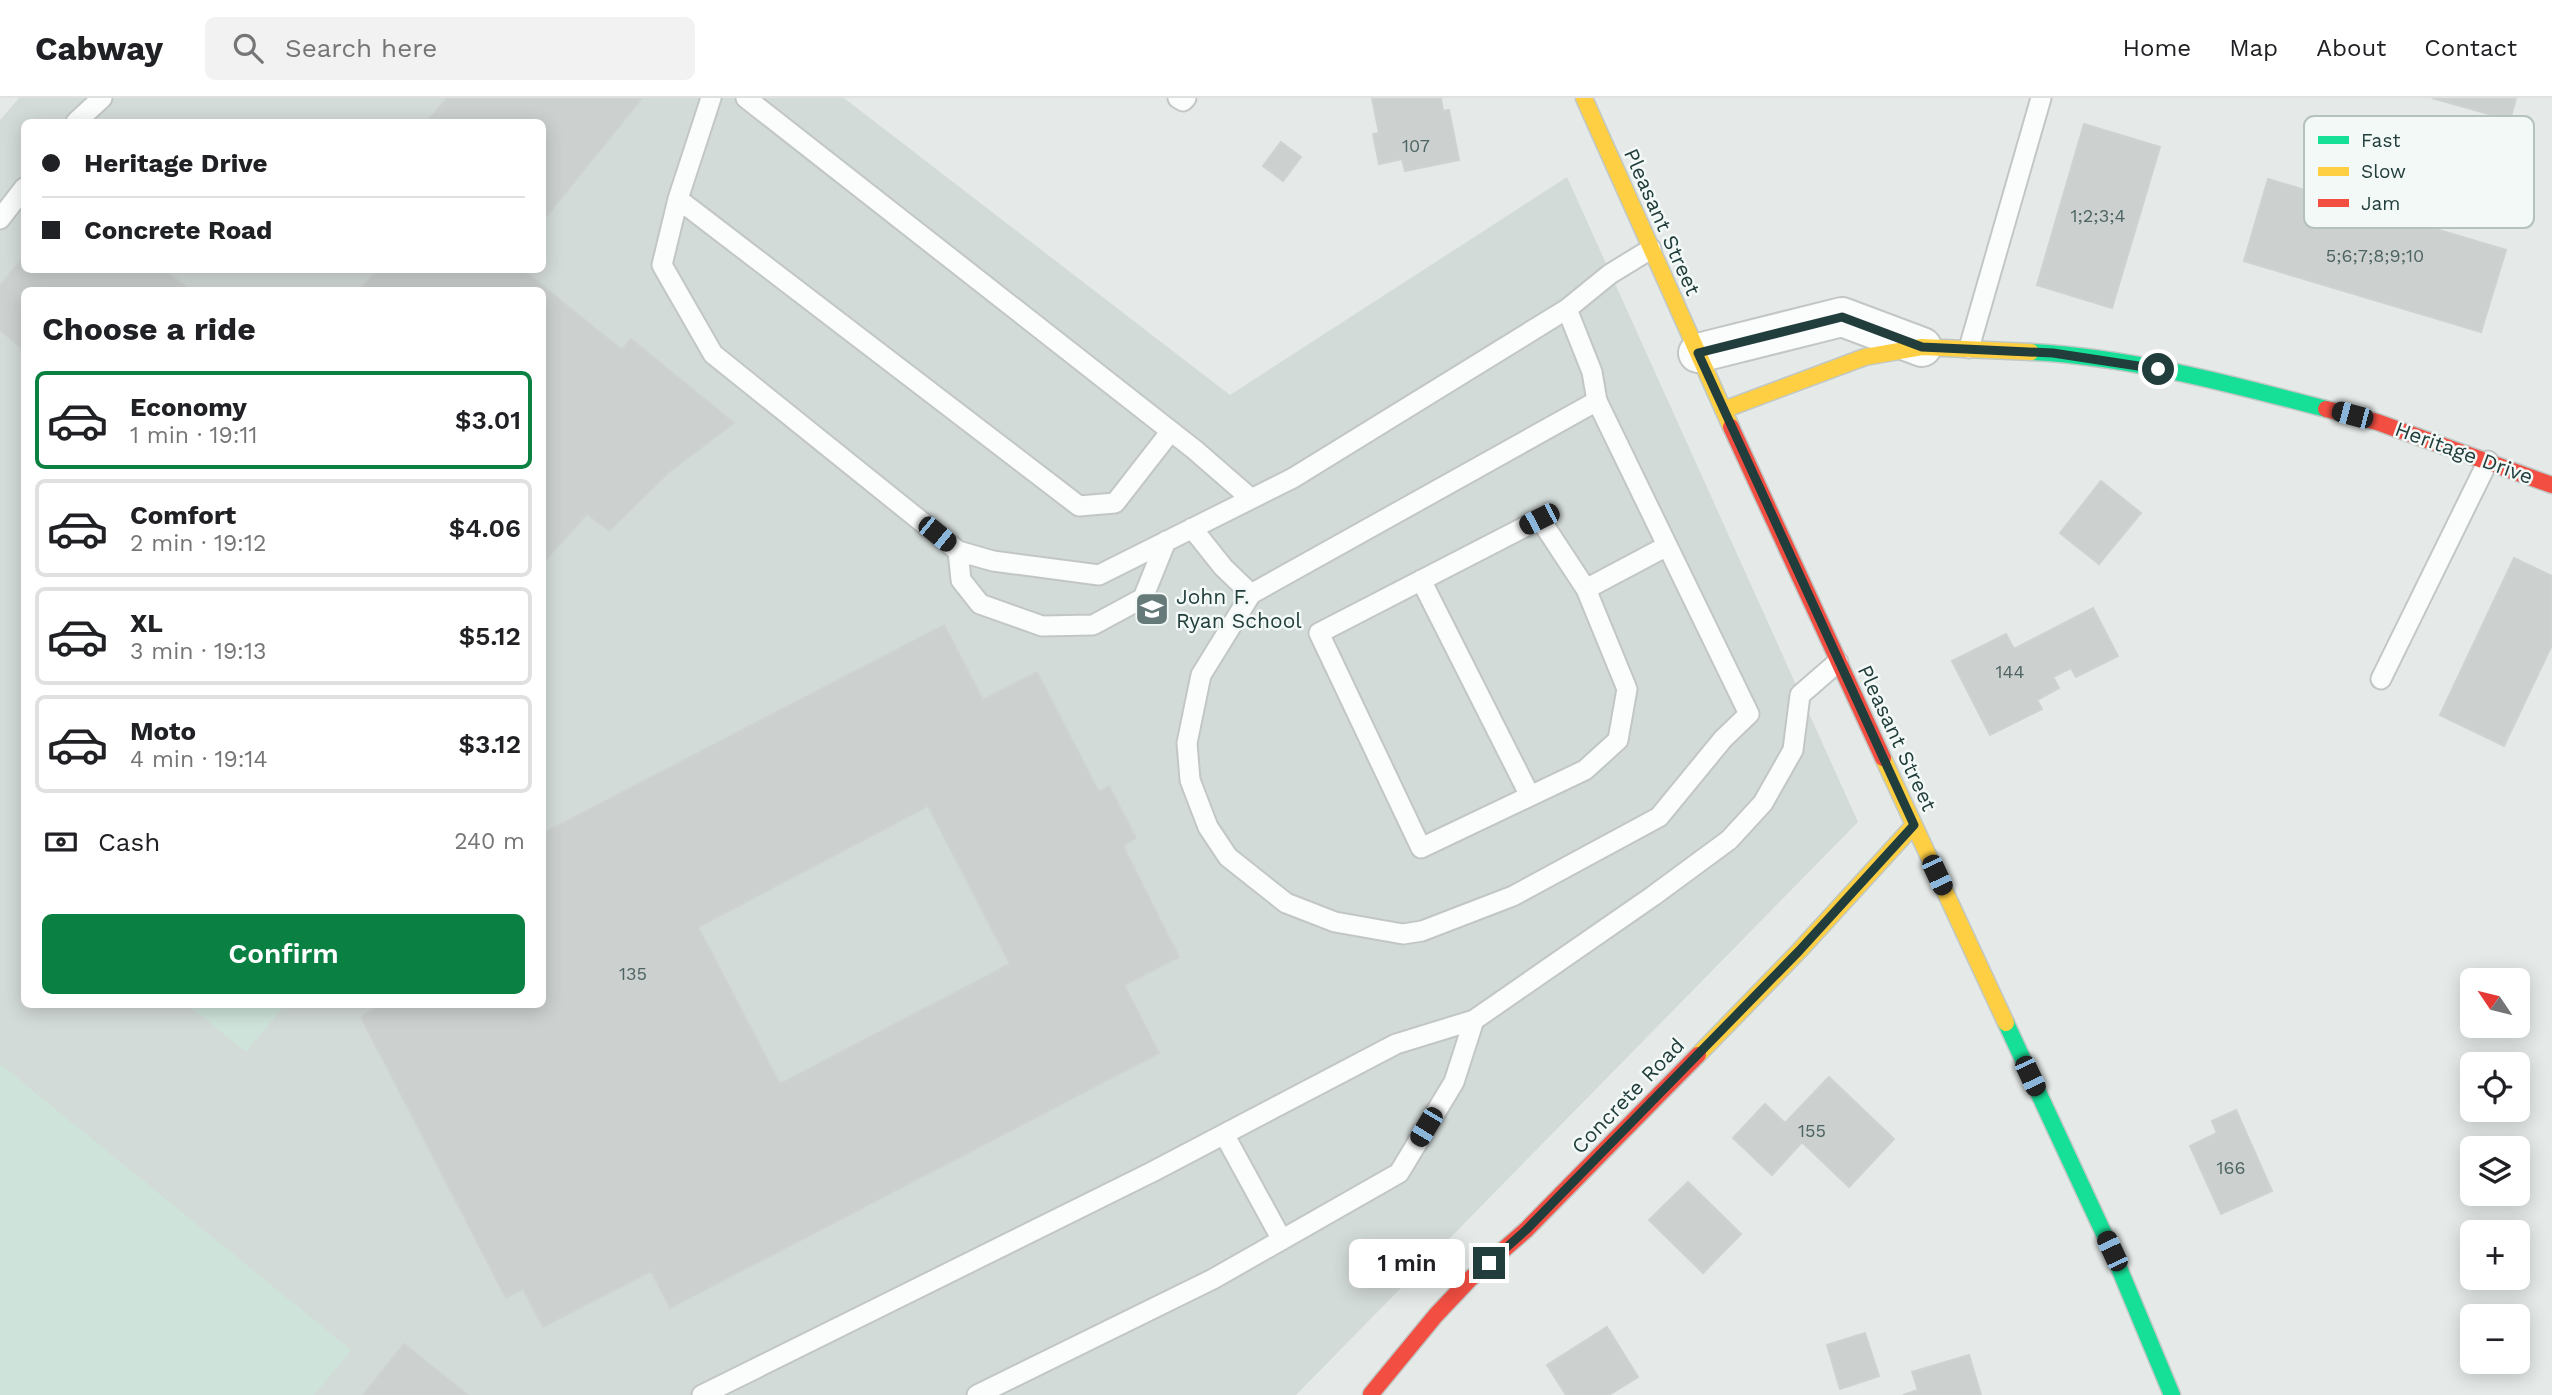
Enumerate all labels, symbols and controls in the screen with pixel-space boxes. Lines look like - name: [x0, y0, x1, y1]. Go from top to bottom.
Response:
- search box: [205, 17, 695, 80]
- text: Cabway: [35, 29, 163, 68]
- icon: search: [229, 29, 267, 67]
- text: Search here: [285, 33, 437, 63]
- text: Home: [2123, 34, 2191, 62]
- text: Map: [2229, 34, 2278, 62]
- text: About: [2316, 34, 2386, 62]
- text: Contact: [2424, 34, 2517, 62]
- legend: [2304, 116, 2534, 228]
- text: Fast: [2361, 129, 2400, 152]
- house number: 107: [1402, 135, 1430, 156]
- street label: Pleasant Street: [1619, 144, 1706, 299]
- text: Heritage Drive: [84, 148, 268, 178]
- text: Slow: [2361, 160, 2406, 183]
- text: Jam: [2361, 192, 2400, 215]
- house number: 1;2;3;4: [2071, 205, 2126, 226]
- text: Concrete Road: [84, 215, 272, 245]
- house number: 5;6;7;8;9;10: [2326, 245, 2424, 266]
- text: Choose a ride: [42, 310, 256, 348]
- route start: [2142, 353, 2174, 385]
- icon: car: [46, 389, 109, 452]
- text: Economy: [130, 392, 247, 422]
- car: [2329, 399, 2376, 431]
- text: $3.01: [455, 405, 521, 435]
- street label: Heritage Drive: [2392, 416, 2537, 489]
- text: 1 min · 19:11: [130, 422, 257, 449]
- icon: car: [46, 497, 109, 560]
- text: Comfort: [130, 500, 236, 530]
- car: [1516, 500, 1563, 538]
- text: $4.06: [449, 513, 521, 543]
- car: [915, 513, 960, 555]
- text: 2 min · 19:12: [130, 530, 266, 557]
- place label: John F. Ryan School: [1176, 584, 1302, 633]
- school or university icon: John F. Ryan School: [1133, 590, 1171, 628]
- icon: car: [46, 605, 109, 668]
- text: XL: [130, 608, 163, 638]
- text: $5.12: [459, 621, 521, 651]
- text: 3 min · 19:13: [130, 638, 266, 665]
- street label: Pleasant Street: [1853, 661, 1942, 815]
- house number: 144: [1995, 661, 2025, 682]
- icon: car: [46, 713, 109, 776]
- text: Moto: [130, 716, 196, 746]
- text: $3.12: [459, 729, 521, 759]
- text: 4 min · 19:14: [130, 746, 268, 773]
- icon: cash: [42, 823, 80, 861]
- text: Cash: [98, 827, 160, 857]
- text: 240 m: [454, 828, 525, 855]
- car: [1919, 852, 1956, 898]
- button: Confirm: [42, 914, 525, 994]
- house number: 135: [619, 963, 647, 984]
- north arrow: [2460, 968, 2530, 1038]
- map controls: [2460, 968, 2530, 1374]
- street label: Concrete Road: [1566, 1033, 1689, 1159]
- button: locate: [2460, 1052, 2530, 1122]
- car: [2012, 1053, 2049, 1099]
- car: [1407, 1104, 1446, 1150]
- house number: 155: [1798, 1120, 1826, 1141]
- button: layers: [2460, 1136, 2530, 1206]
- house number: 166: [2217, 1157, 2245, 1178]
- button: +: [2460, 1220, 2530, 1290]
- car: [2094, 1228, 2131, 1274]
- callout: 1 min: [1349, 1238, 1464, 1288]
- route end: [1473, 1247, 1505, 1279]
- text: 1 min: [1377, 1250, 1437, 1277]
- button: −: [2460, 1304, 2530, 1374]

